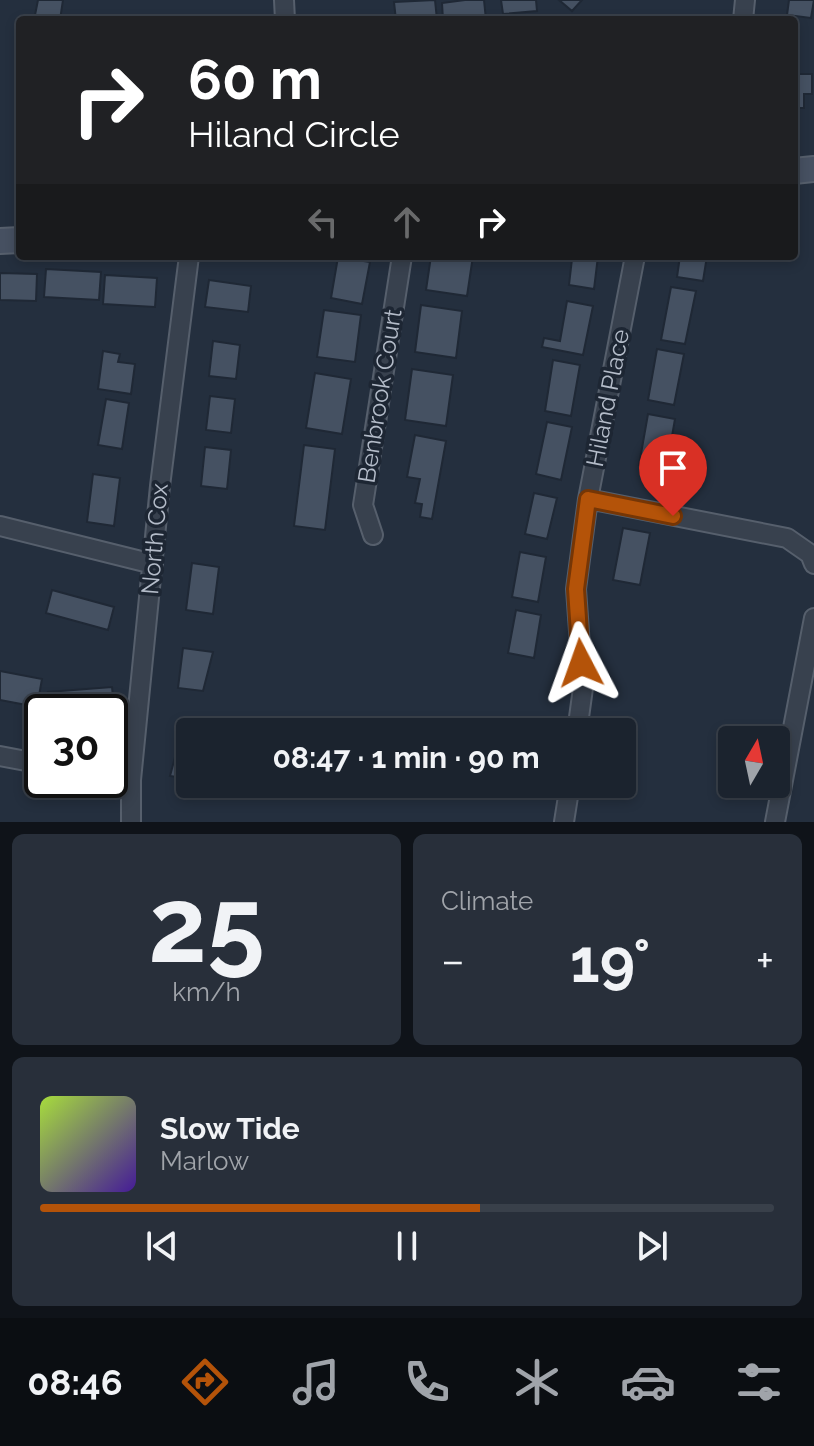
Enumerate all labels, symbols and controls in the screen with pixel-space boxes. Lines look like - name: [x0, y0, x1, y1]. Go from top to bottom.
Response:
- text: 60 m: [188, 46, 322, 112]
- icon: right: [56, 48, 160, 152]
- text: Hiland Circle: [188, 113, 400, 155]
- icon: left: [301, 200, 345, 244]
- icon: ahead: [385, 200, 429, 244]
- icon: right: [469, 200, 513, 244]
- street label: Benbrook Court: [351, 307, 408, 485]
- street label: Hiland Place: [580, 327, 635, 469]
- pin: [639, 434, 707, 516]
- icon: arrive: [651, 446, 695, 490]
- street label: North Cox: [135, 482, 174, 596]
- position arrow: [539, 621, 623, 705]
- speed limit sign: 30: [24, 694, 128, 798]
- north arrow: [718, 726, 790, 798]
- map controls: [718, 726, 790, 798]
- text: 08:47 · 1 min · 90 m: [272, 740, 540, 775]
- text: 25: [148, 864, 265, 986]
- text: Climate: [441, 886, 533, 916]
- text: 19°: [570, 926, 650, 996]
- text: −: [441, 935, 465, 986]
- text: +: [756, 935, 774, 986]
- text: km/h: [172, 977, 241, 1007]
- text: Slow Tide: [160, 1111, 300, 1146]
- text: Marlow: [160, 1146, 249, 1176]
- icon: previous: [140, 1224, 184, 1268]
- icon: pause: [385, 1224, 429, 1268]
- icon: next: [630, 1224, 674, 1268]
- icon: directions: [177, 1354, 233, 1410]
- icon: music: [288, 1354, 344, 1410]
- icon: phone: [399, 1354, 455, 1410]
- icon: climate: [509, 1354, 565, 1410]
- icon: car: [620, 1354, 676, 1410]
- icon: filters: [731, 1354, 787, 1410]
- text: 08:46: [27, 1361, 123, 1403]

